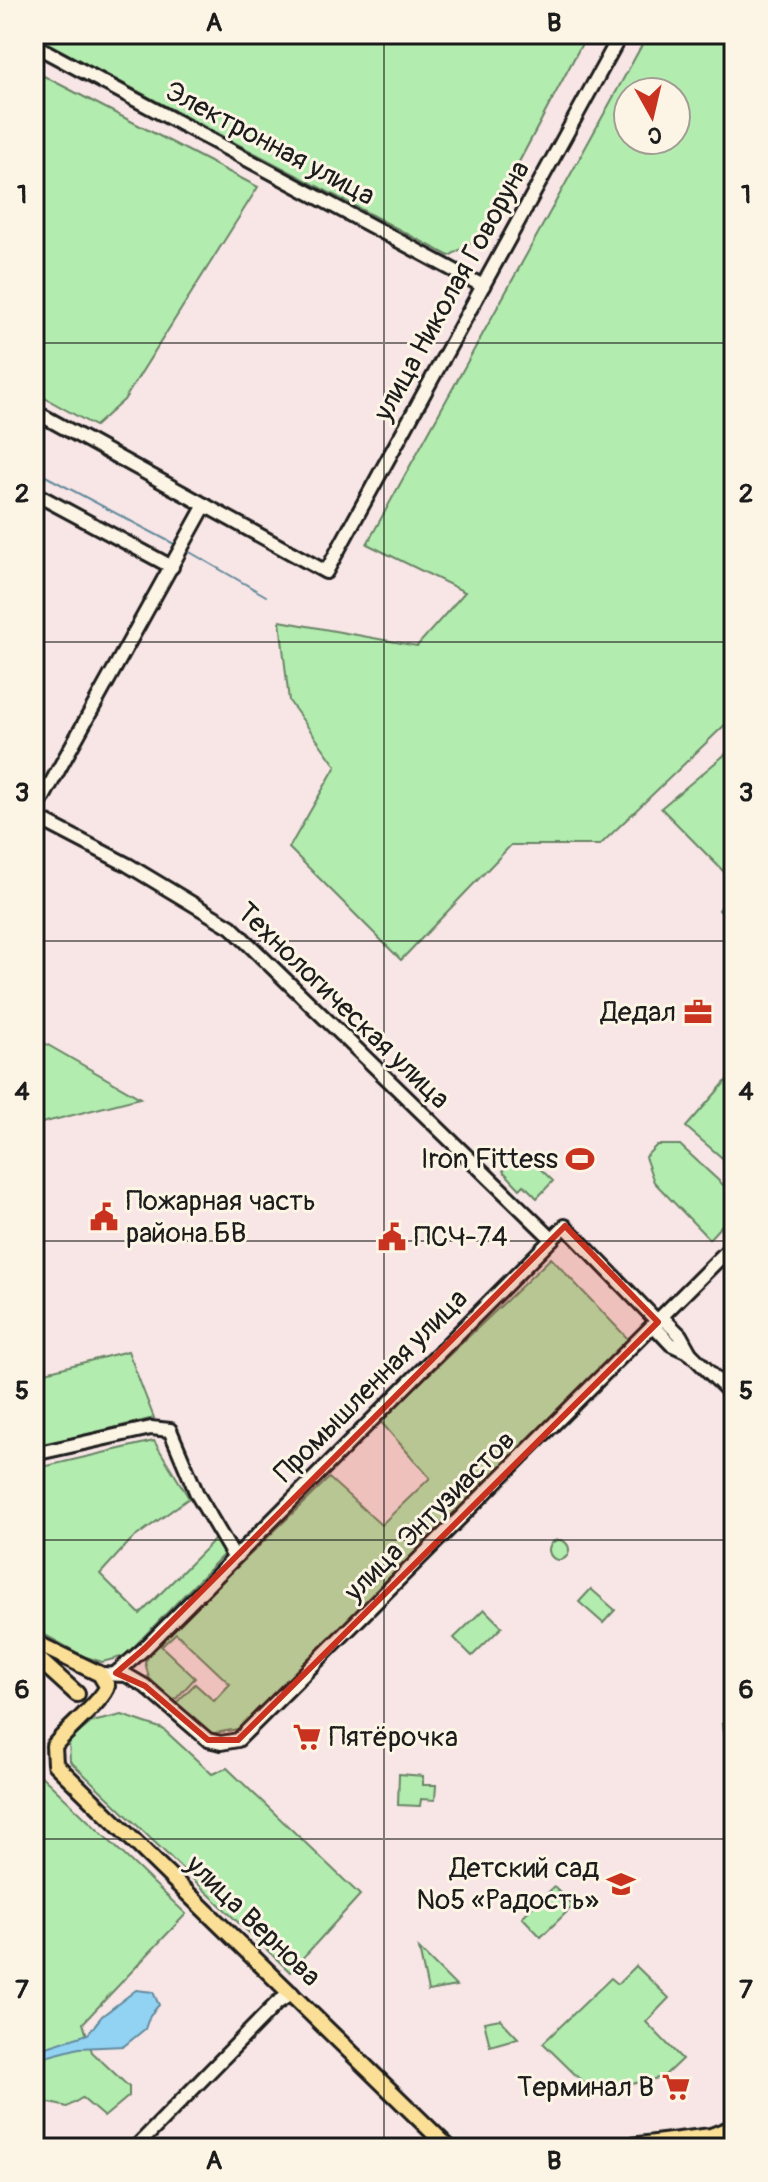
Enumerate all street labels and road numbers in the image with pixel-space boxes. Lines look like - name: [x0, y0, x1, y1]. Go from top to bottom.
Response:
- street label: Электронная улица: [159, 74, 381, 214]
- street label: улица Николая Говоруна: [365, 155, 538, 428]
- street label: Технологическая улица: [229, 895, 457, 1117]
- street label: Промышленная улица: [267, 1282, 475, 1490]
- street label: улица Энтузиастов: [336, 1423, 523, 1610]
- street label: улица Вернова: [177, 1847, 328, 1994]

